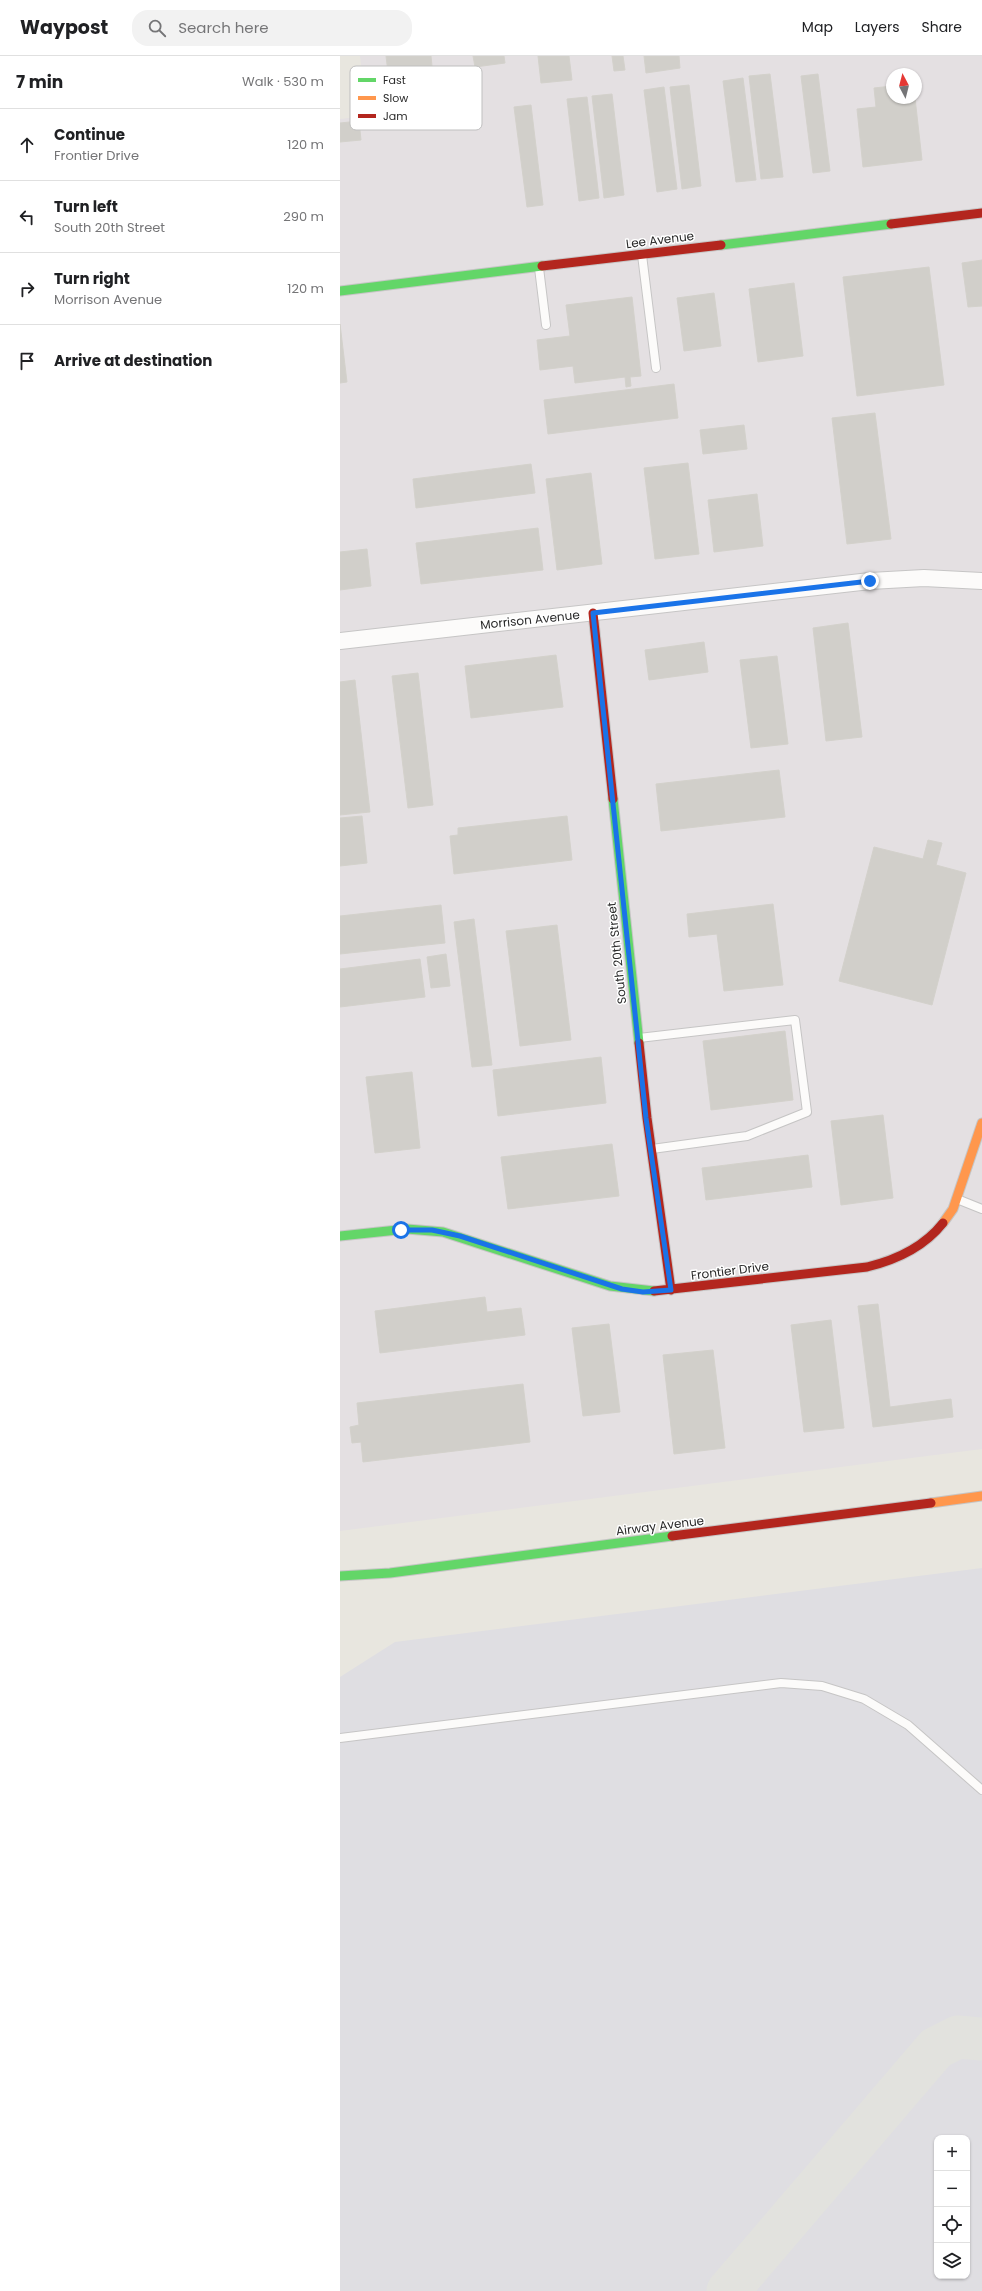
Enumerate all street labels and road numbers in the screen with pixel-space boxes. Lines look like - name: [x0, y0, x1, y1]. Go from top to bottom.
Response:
- street label: Lee Avenue: [625, 227, 695, 252]
- street label: Morrison Avenue: [479, 606, 580, 633]
- street label: South 20th Street: [603, 901, 630, 1005]
- street label: Frontier Drive: [690, 1257, 770, 1284]
- street label: Airway Avenue: [615, 1512, 705, 1539]

